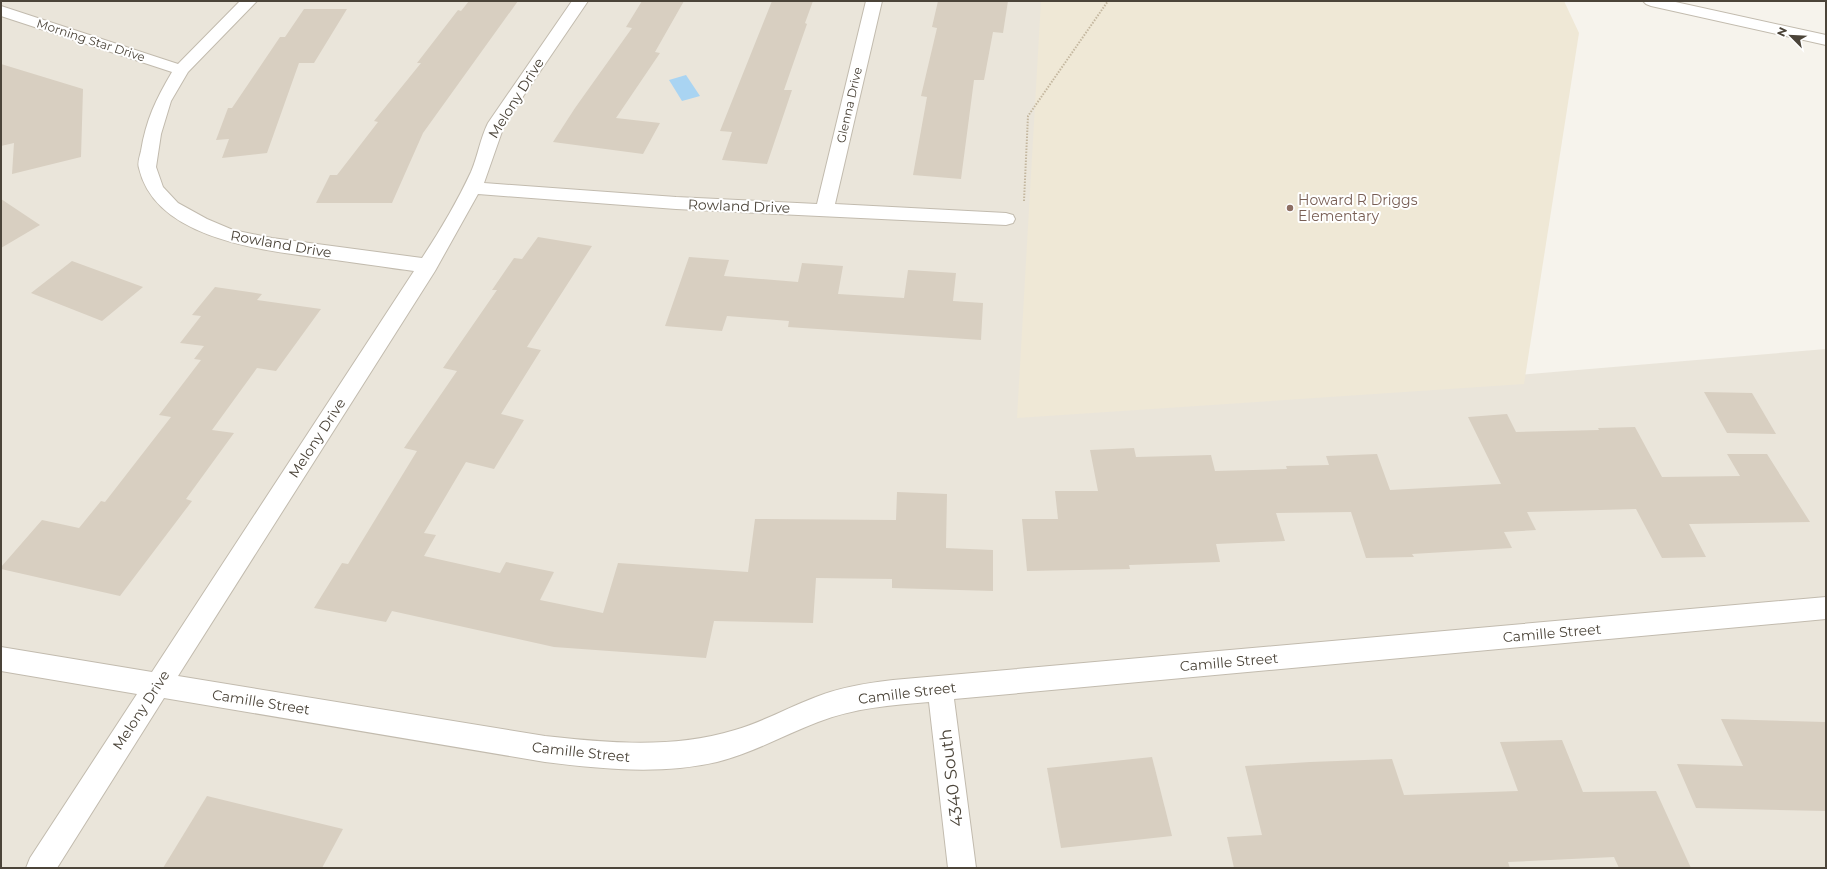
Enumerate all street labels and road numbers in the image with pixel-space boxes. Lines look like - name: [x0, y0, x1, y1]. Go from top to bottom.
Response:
- street label: Morning Star Drive: [35, 15, 147, 65]
- street label: Melony Drive: [484, 54, 548, 142]
- street label: Glenna Drive: [833, 65, 865, 145]
- street label: Rowland Drive: [688, 195, 790, 217]
- street label: Rowland Drive: [229, 226, 333, 262]
- street label: Melony Drive: [285, 395, 349, 481]
- street label: Camille Street: [1502, 620, 1602, 646]
- street label: Camille Street: [1179, 649, 1279, 675]
- street label: Melony Drive: [109, 667, 173, 753]
- street label: Camille Street: [857, 678, 957, 708]
- street label: Camille Street: [211, 685, 311, 719]
- street label: 4340 South: [935, 728, 967, 828]
- street label: Camille Street: [531, 738, 631, 766]

